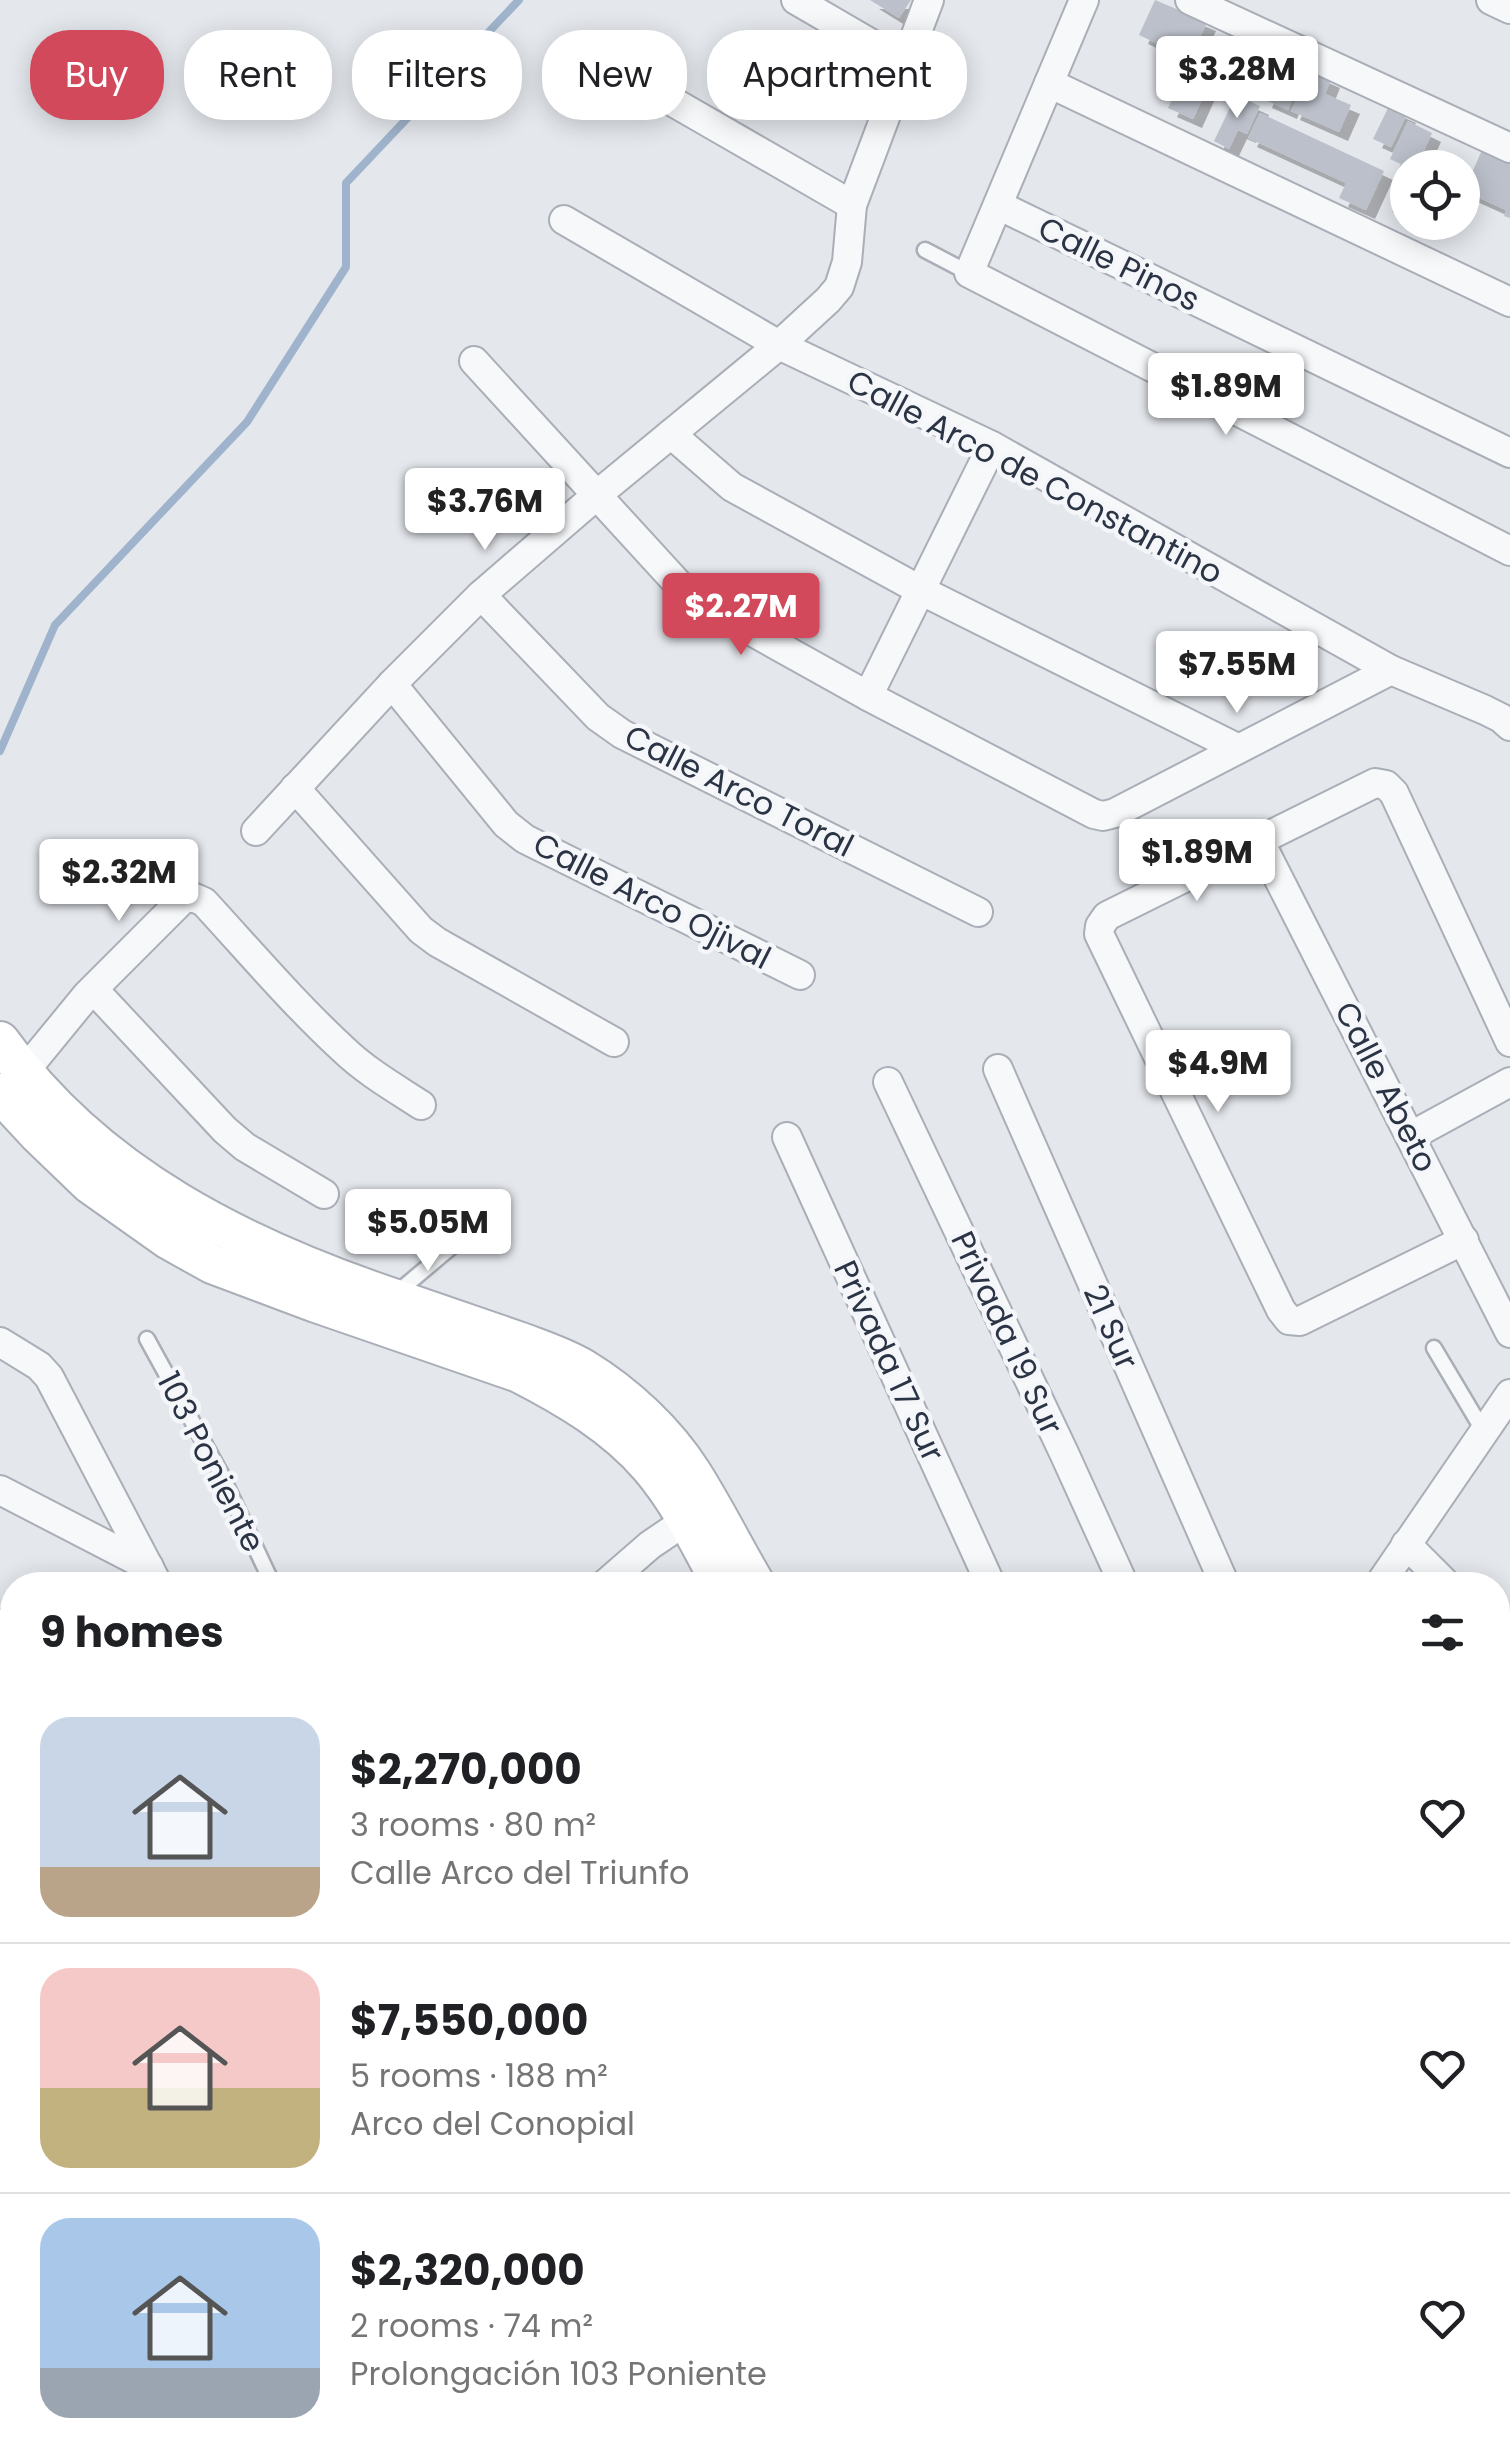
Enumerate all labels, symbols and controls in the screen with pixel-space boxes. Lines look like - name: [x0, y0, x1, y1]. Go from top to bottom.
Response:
- chip: Buy: [30, 30, 164, 120]
- chip: Rent: [184, 30, 332, 120]
- chip: Filters: [352, 30, 522, 120]
- chip: New: [542, 30, 687, 120]
- chip: Apartment: [707, 30, 967, 120]
- pin: $3.28M: [1156, 36, 1318, 121]
- text: $3.28M: [1178, 46, 1296, 91]
- map controls: [1390, 150, 1480, 240]
- button: locate: [1390, 150, 1480, 240]
- street label: Calle Pinos: [1031, 205, 1208, 322]
- pin: $1.89M: [1145, 353, 1307, 438]
- street label: Calle Arco de Constantino: [840, 358, 1231, 595]
- text: $1.89M: [1170, 363, 1282, 408]
- pin: $3.76M: [404, 468, 566, 553]
- text: $3.76M: [427, 478, 543, 523]
- pin: $2.27M: [660, 573, 822, 658]
- text: $2.27M: [684, 583, 798, 628]
- pin: $7.55M: [1156, 631, 1318, 716]
- text: $7.55M: [1178, 641, 1296, 686]
- street label: Calle Arco Toral: [617, 713, 862, 868]
- pin: $1.89M: [1116, 819, 1278, 904]
- street label: Calle Arco Ojival: [526, 821, 779, 980]
- text: $1.89M: [1141, 829, 1253, 874]
- pin: $2.32M: [38, 839, 200, 924]
- text: $2.32M: [61, 849, 177, 894]
- street label: Calle Abeto: [1324, 994, 1449, 1180]
- pin: $4.9M: [1148, 1030, 1288, 1115]
- text: $4.9M: [1168, 1040, 1268, 1085]
- pin: $5.05M: [347, 1189, 509, 1274]
- text: $5.05M: [367, 1199, 489, 1244]
- street label: Privada 19 Sur: [941, 1224, 1074, 1442]
- street label: Privada 17 Sur: [823, 1253, 956, 1469]
- street label: 21 Sur: [1073, 1277, 1150, 1376]
- street label: 103 Poniente: [147, 1364, 276, 1560]
- text: 9 homes: [40, 1603, 224, 1662]
- icon: filters: [1415, 1605, 1470, 1660]
- text: $2,270,000: [350, 1740, 582, 1799]
- icon: home: [120, 1757, 240, 1877]
- icon: heart: [1415, 1790, 1470, 1845]
- text: 3 rooms · 80 m²: [350, 1802, 596, 1847]
- text: Calle Arco del Triunfo: [350, 1850, 689, 1895]
- text: $7,550,000: [350, 1991, 588, 2050]
- icon: home: [120, 2008, 240, 2128]
- icon: heart: [1415, 2041, 1470, 2096]
- text: 5 rooms · 188 m²: [350, 2053, 608, 2098]
- text: Arco del Conopial: [350, 2101, 635, 2146]
- text: $2,320,000: [350, 2241, 585, 2300]
- icon: home: [120, 2258, 240, 2378]
- icon: heart: [1415, 2291, 1470, 2346]
- text: 2 rooms · 74 m²: [350, 2303, 593, 2348]
- text: Prolongación 103 Poniente: [350, 2351, 767, 2396]

